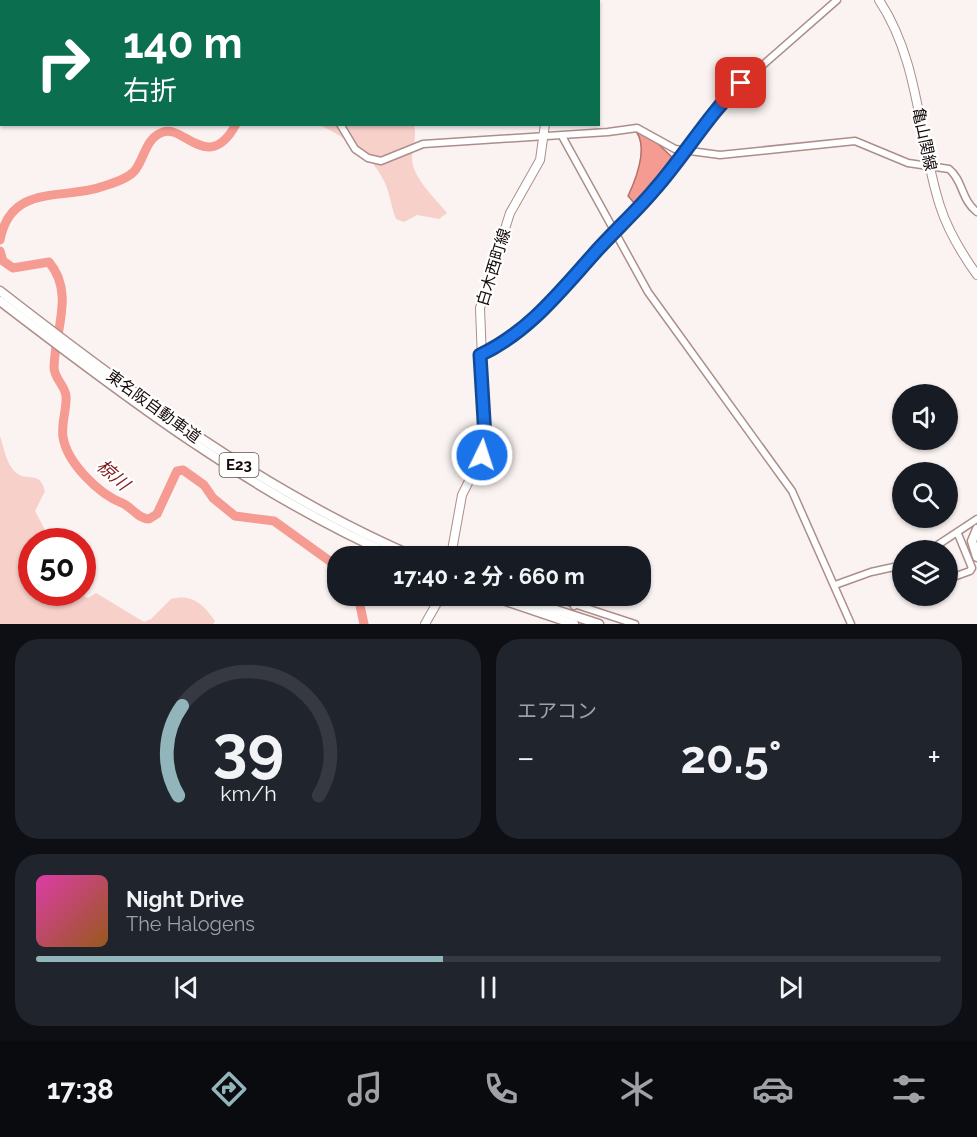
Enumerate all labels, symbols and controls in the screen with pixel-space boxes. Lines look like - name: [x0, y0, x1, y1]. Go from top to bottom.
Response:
- text: 140 m: [123, 19, 243, 68]
- icon: right: [24, 24, 102, 102]
- pin: [715, 57, 766, 108]
- icon: arrive: [724, 66, 757, 99]
- text: 右折: [123, 75, 177, 106]
- street label: 亀山関線: [909, 106, 940, 172]
- street label: 白木西町線: [473, 226, 514, 308]
- street label: 東名阪自動車道: [103, 366, 205, 447]
- map controls: [892, 384, 958, 606]
- button: sound: [892, 384, 958, 450]
- position arrow: [450, 423, 514, 487]
- road number: E23: [220, 453, 258, 477]
- water label: 椋川: [93, 455, 135, 496]
- button: search: [892, 462, 958, 528]
- speed limit sign: 50: [18, 528, 96, 606]
- button: layers: [892, 540, 958, 606]
- text: 17:40 · 2 分 · 660 m: [393, 563, 585, 589]
- text: エアコン: [517, 699, 597, 723]
- text: 39: [212, 711, 284, 785]
- text: 20.5°: [681, 731, 781, 784]
- text: −: [517, 738, 535, 777]
- text: +: [927, 738, 941, 777]
- text: km/h: [220, 781, 276, 806]
- text: Night Drive: [126, 886, 244, 912]
- text: The Halogens: [126, 912, 255, 936]
- icon: previous: [170, 971, 203, 1004]
- icon: pause: [472, 971, 505, 1004]
- icon: next: [774, 971, 807, 1004]
- icon: directions: [208, 1068, 250, 1110]
- icon: music: [344, 1068, 386, 1110]
- icon: phone: [480, 1068, 522, 1110]
- icon: climate: [616, 1068, 658, 1110]
- icon: car: [752, 1068, 794, 1110]
- icon: filters: [888, 1068, 930, 1110]
- text: 17:38: [47, 1074, 114, 1105]

